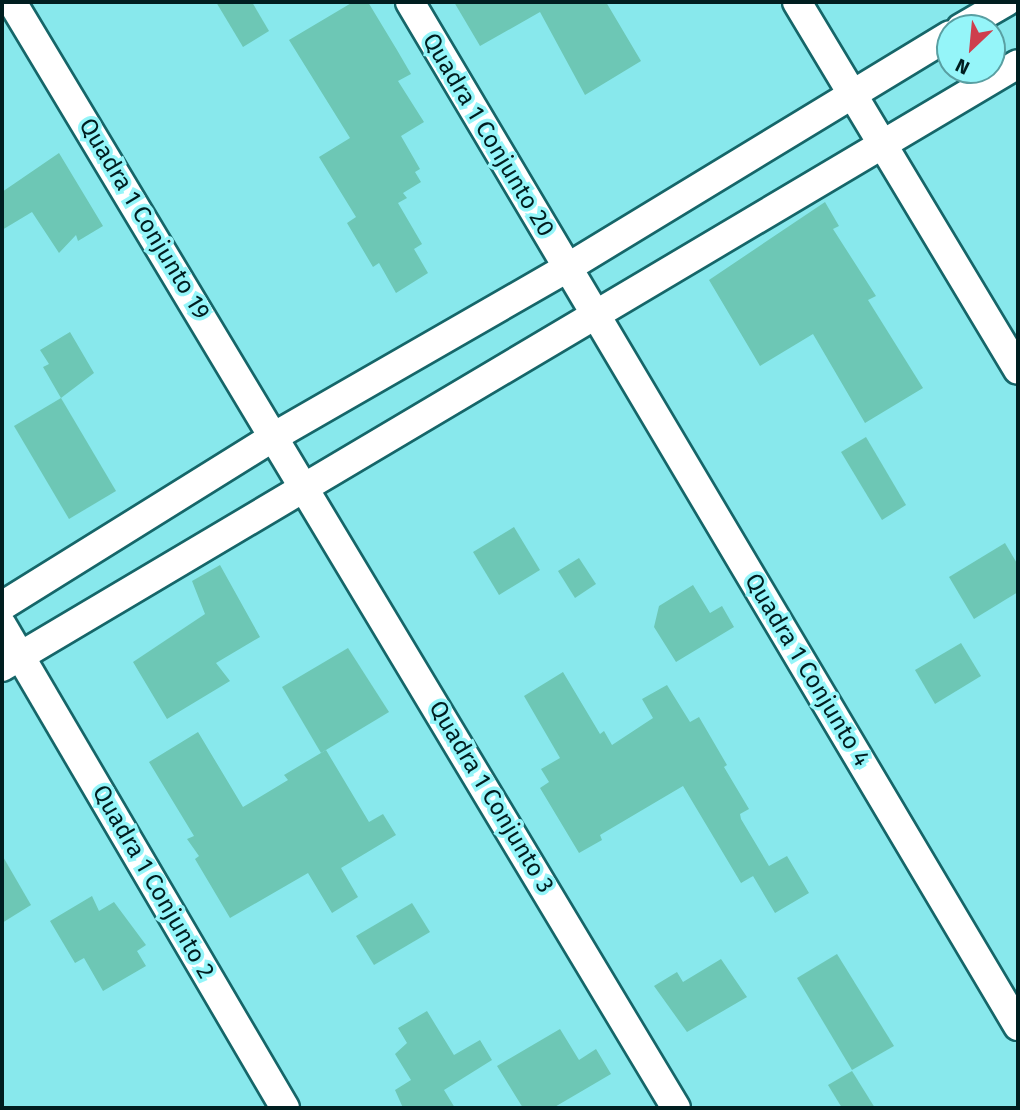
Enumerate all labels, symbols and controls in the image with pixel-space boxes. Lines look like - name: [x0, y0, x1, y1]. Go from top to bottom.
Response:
- north arrow: [936, 14, 1006, 84]
- street label: Quadra 1 Conjunto 20: [416, 28, 560, 242]
- text: N: [952, 53, 973, 80]
- street label: Quadra 1 Conjunto 19: [72, 113, 216, 325]
- street label: Quadra 1 Conjunto 4: [738, 568, 876, 772]
- street label: Quadra 1 Conjunto 3: [422, 696, 560, 898]
- street label: Quadra 1 Conjunto 2: [86, 780, 220, 984]

